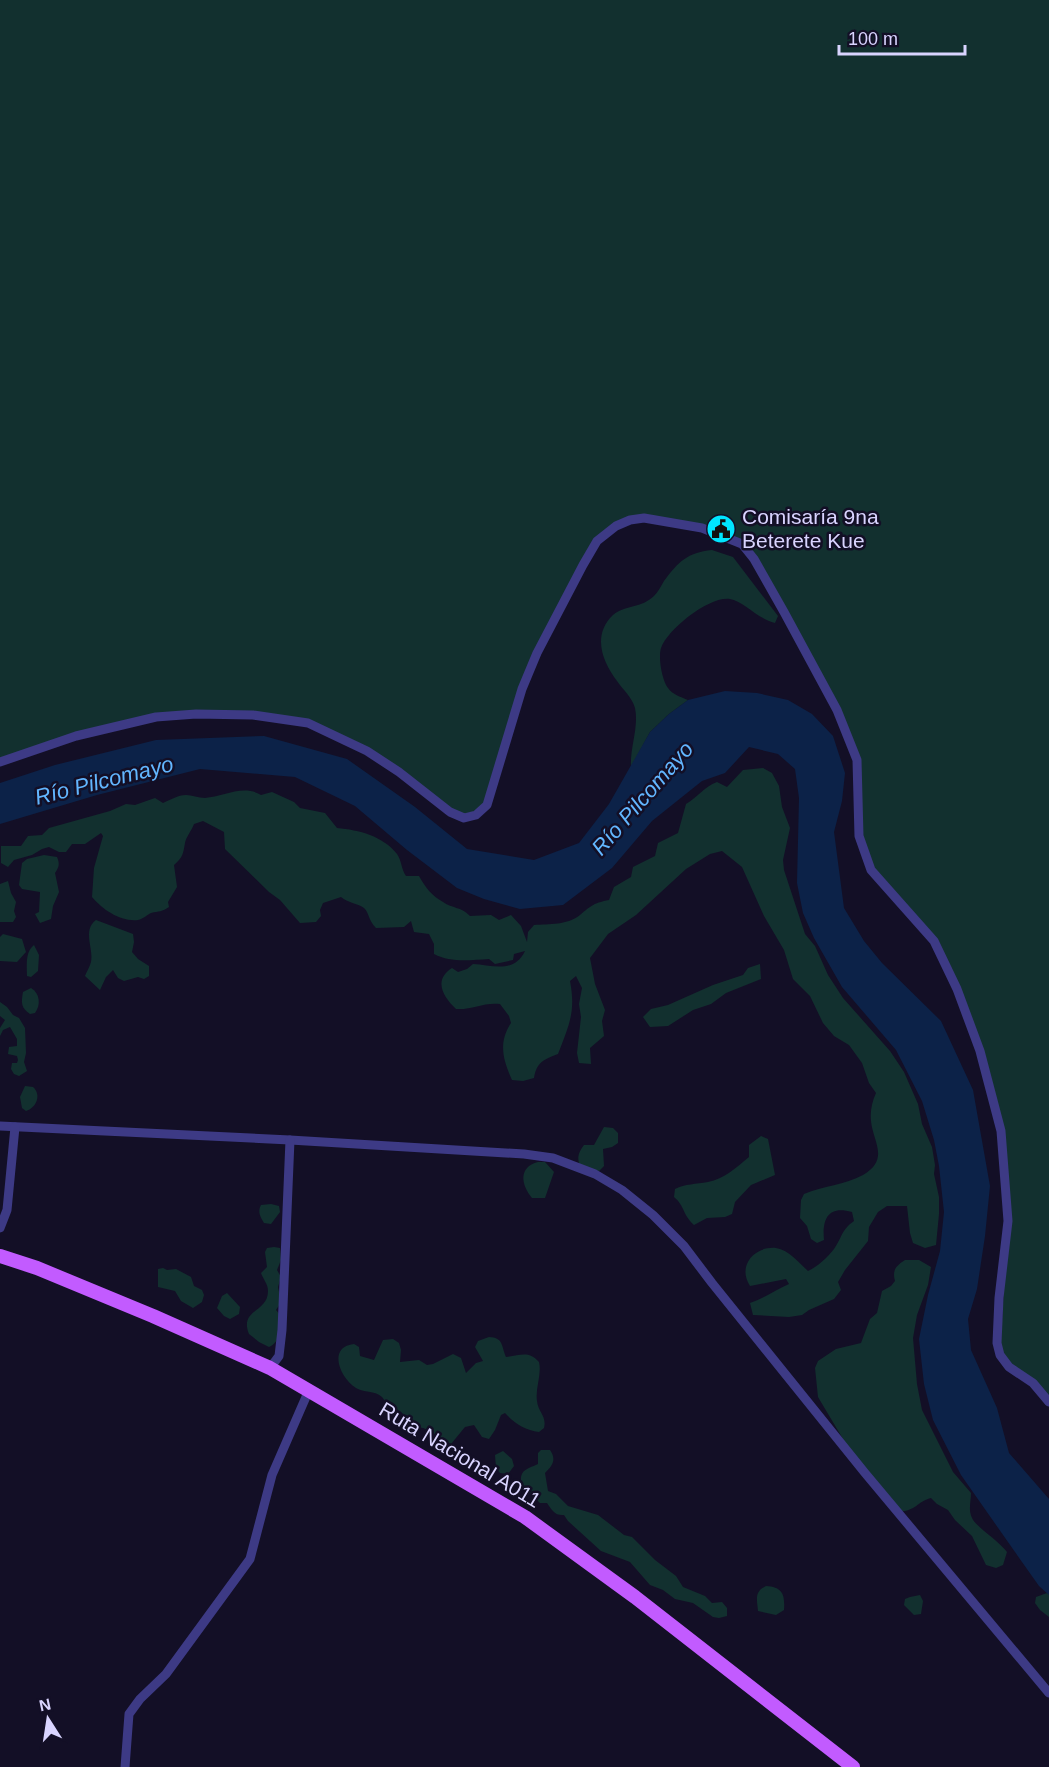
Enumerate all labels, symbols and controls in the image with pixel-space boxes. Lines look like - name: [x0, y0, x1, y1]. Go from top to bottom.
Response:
- scale bar: [839, 18, 965, 56]
- text: 100 m: [848, 29, 898, 49]
- place label: Comisaría 9na Beterete Kue: [742, 505, 879, 552]
- public building icon: Comisaría 9na Beterete Kue: [705, 513, 737, 545]
- water label: Río Pilcomayo: [586, 737, 698, 860]
- water label: Río Pilcomayo: [32, 751, 176, 810]
- street label: Ruta Nacional A011: [375, 1397, 545, 1512]
- north arrow: [18, 1689, 78, 1749]
- text: N: [38, 1695, 52, 1714]

